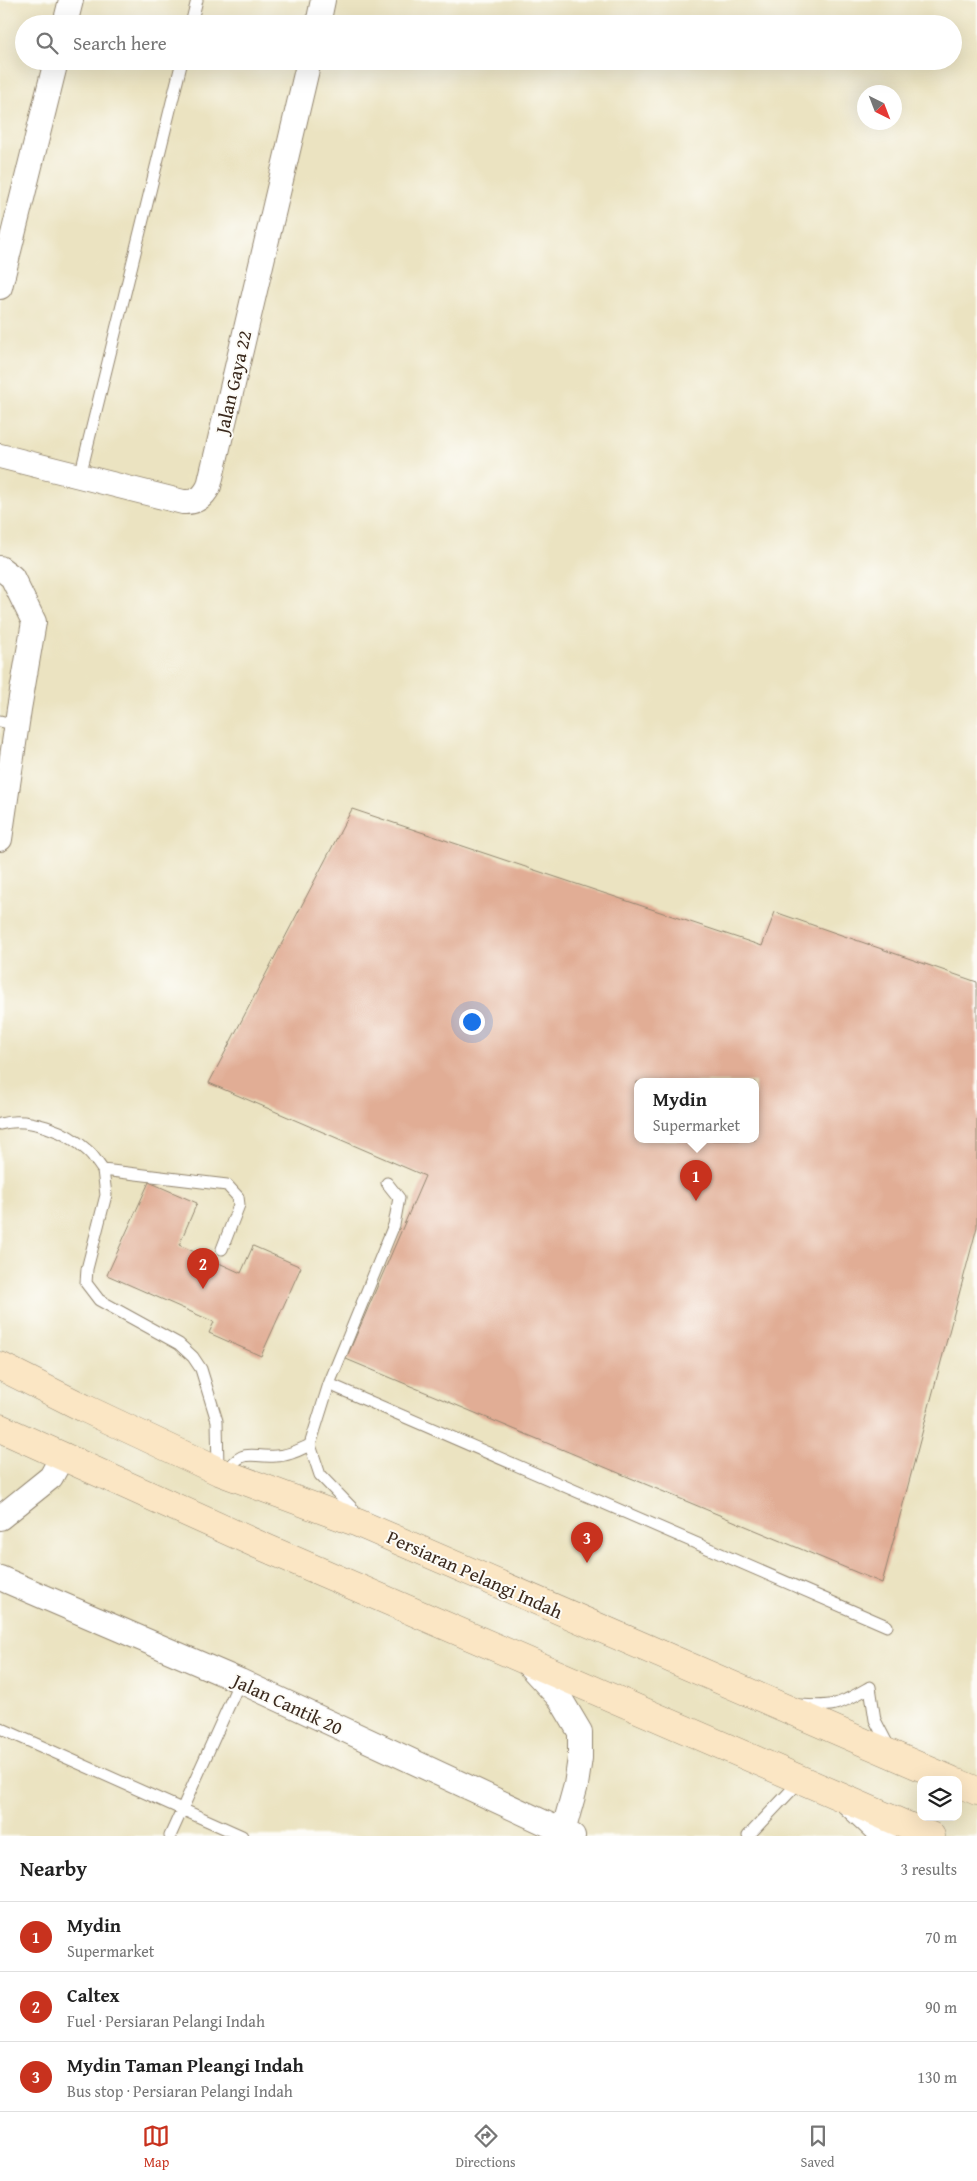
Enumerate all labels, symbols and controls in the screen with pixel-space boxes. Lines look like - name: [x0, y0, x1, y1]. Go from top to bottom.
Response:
- search box: [15, 15, 962, 70]
- icon: search: [33, 29, 61, 57]
- text: Search here: [73, 29, 167, 57]
- north arrow: [857, 85, 902, 130]
- street label: Jalan Gaya 22: [207, 328, 258, 438]
- your location: [459, 1009, 485, 1035]
- popup: [634, 1078, 759, 1143]
- text: Mydin: [653, 1085, 707, 1113]
- text: Supermarket: [653, 1113, 740, 1137]
- pin: 1: [680, 1160, 712, 1201]
- pin: 2: [187, 1248, 219, 1289]
- pin: 3: [571, 1522, 603, 1563]
- street label: Persiaran Pelangi Indah: [383, 1523, 568, 1625]
- street label: Jalan Cantik 20: [227, 1665, 348, 1742]
- map controls: [917, 1776, 962, 1821]
- button: layers: [917, 1776, 962, 1821]
- text: Nearby: [20, 1853, 87, 1884]
- text: 3 results: [900, 1857, 957, 1881]
- text: Mydin: [67, 1911, 121, 1939]
- text: 1: [32, 1925, 40, 1949]
- text: 70 m: [925, 1925, 957, 1949]
- text: Supermarket: [67, 1939, 154, 1963]
- text: Caltex: [67, 1981, 120, 2009]
- text: 2: [32, 1995, 40, 2019]
- text: 90 m: [925, 1995, 957, 2019]
- text: Fuel · Persiaran Pelangi Indah: [67, 2009, 265, 2033]
- text: Mydin Taman Pleangi Indah: [67, 2051, 304, 2079]
- text: 3: [32, 2065, 40, 2089]
- text: 130 m: [917, 2065, 957, 2089]
- text: Bus stop · Persiaran Pelangi Indah: [67, 2079, 293, 2103]
- tab: Map: [142, 2122, 170, 2172]
- tab: Directions: [455, 2122, 516, 2172]
- tab: Saved: [801, 2122, 835, 2172]

